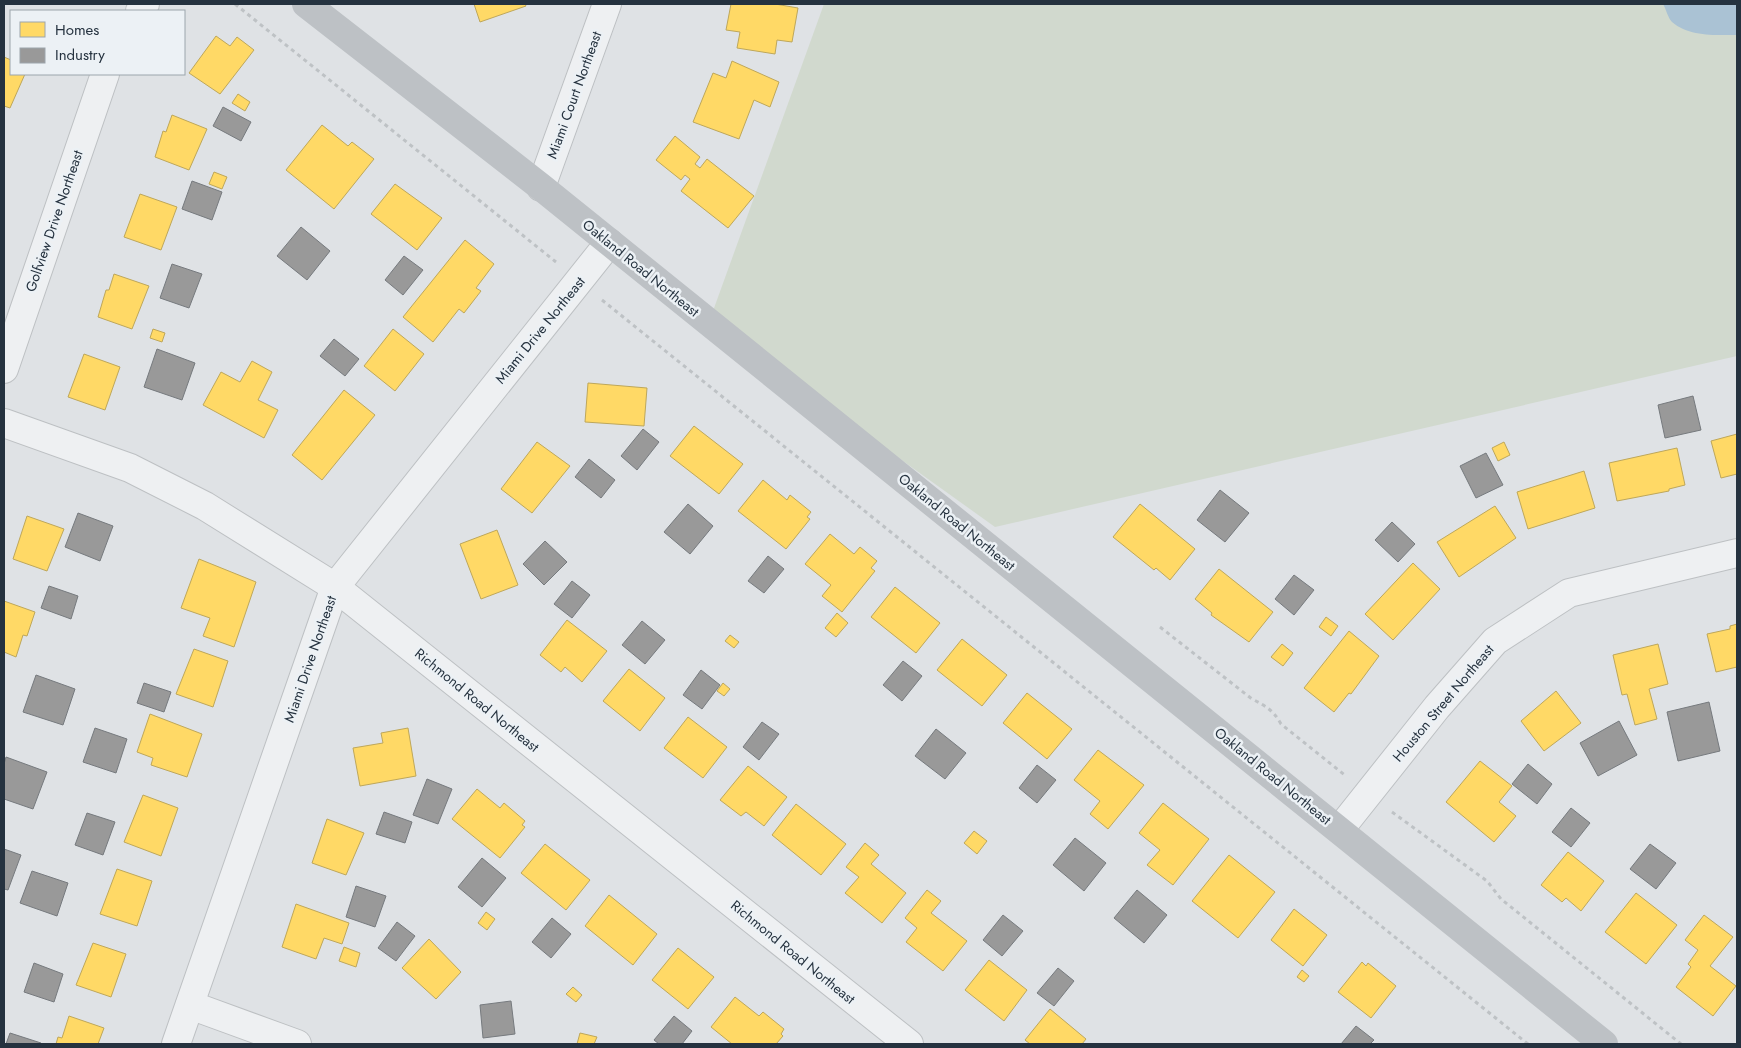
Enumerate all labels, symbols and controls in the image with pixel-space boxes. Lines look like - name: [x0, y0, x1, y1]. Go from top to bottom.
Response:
- legend: [10, 10, 185, 75]
- text: Homes: [55, 19, 99, 41]
- street label: Miami Court Northeast: [542, 28, 607, 162]
- text: Industry: [55, 44, 105, 66]
- street label: Golfview Drive Northeast: [20, 147, 88, 294]
- street label: Oakland Road Northeast: [578, 215, 704, 322]
- street label: Miami Drive Northeast: [490, 272, 590, 388]
- street label: Oakland Road Northeast: [894, 469, 1020, 576]
- street label: Miami Drive Northeast: [279, 592, 341, 725]
- street label: Houston Street Northeast: [1388, 639, 1499, 766]
- street label: Richmond Road Northeast: [410, 643, 544, 757]
- street label: Oakland Road Northeast: [1210, 723, 1336, 830]
- street label: Richmond Road Northeast: [726, 895, 860, 1009]

